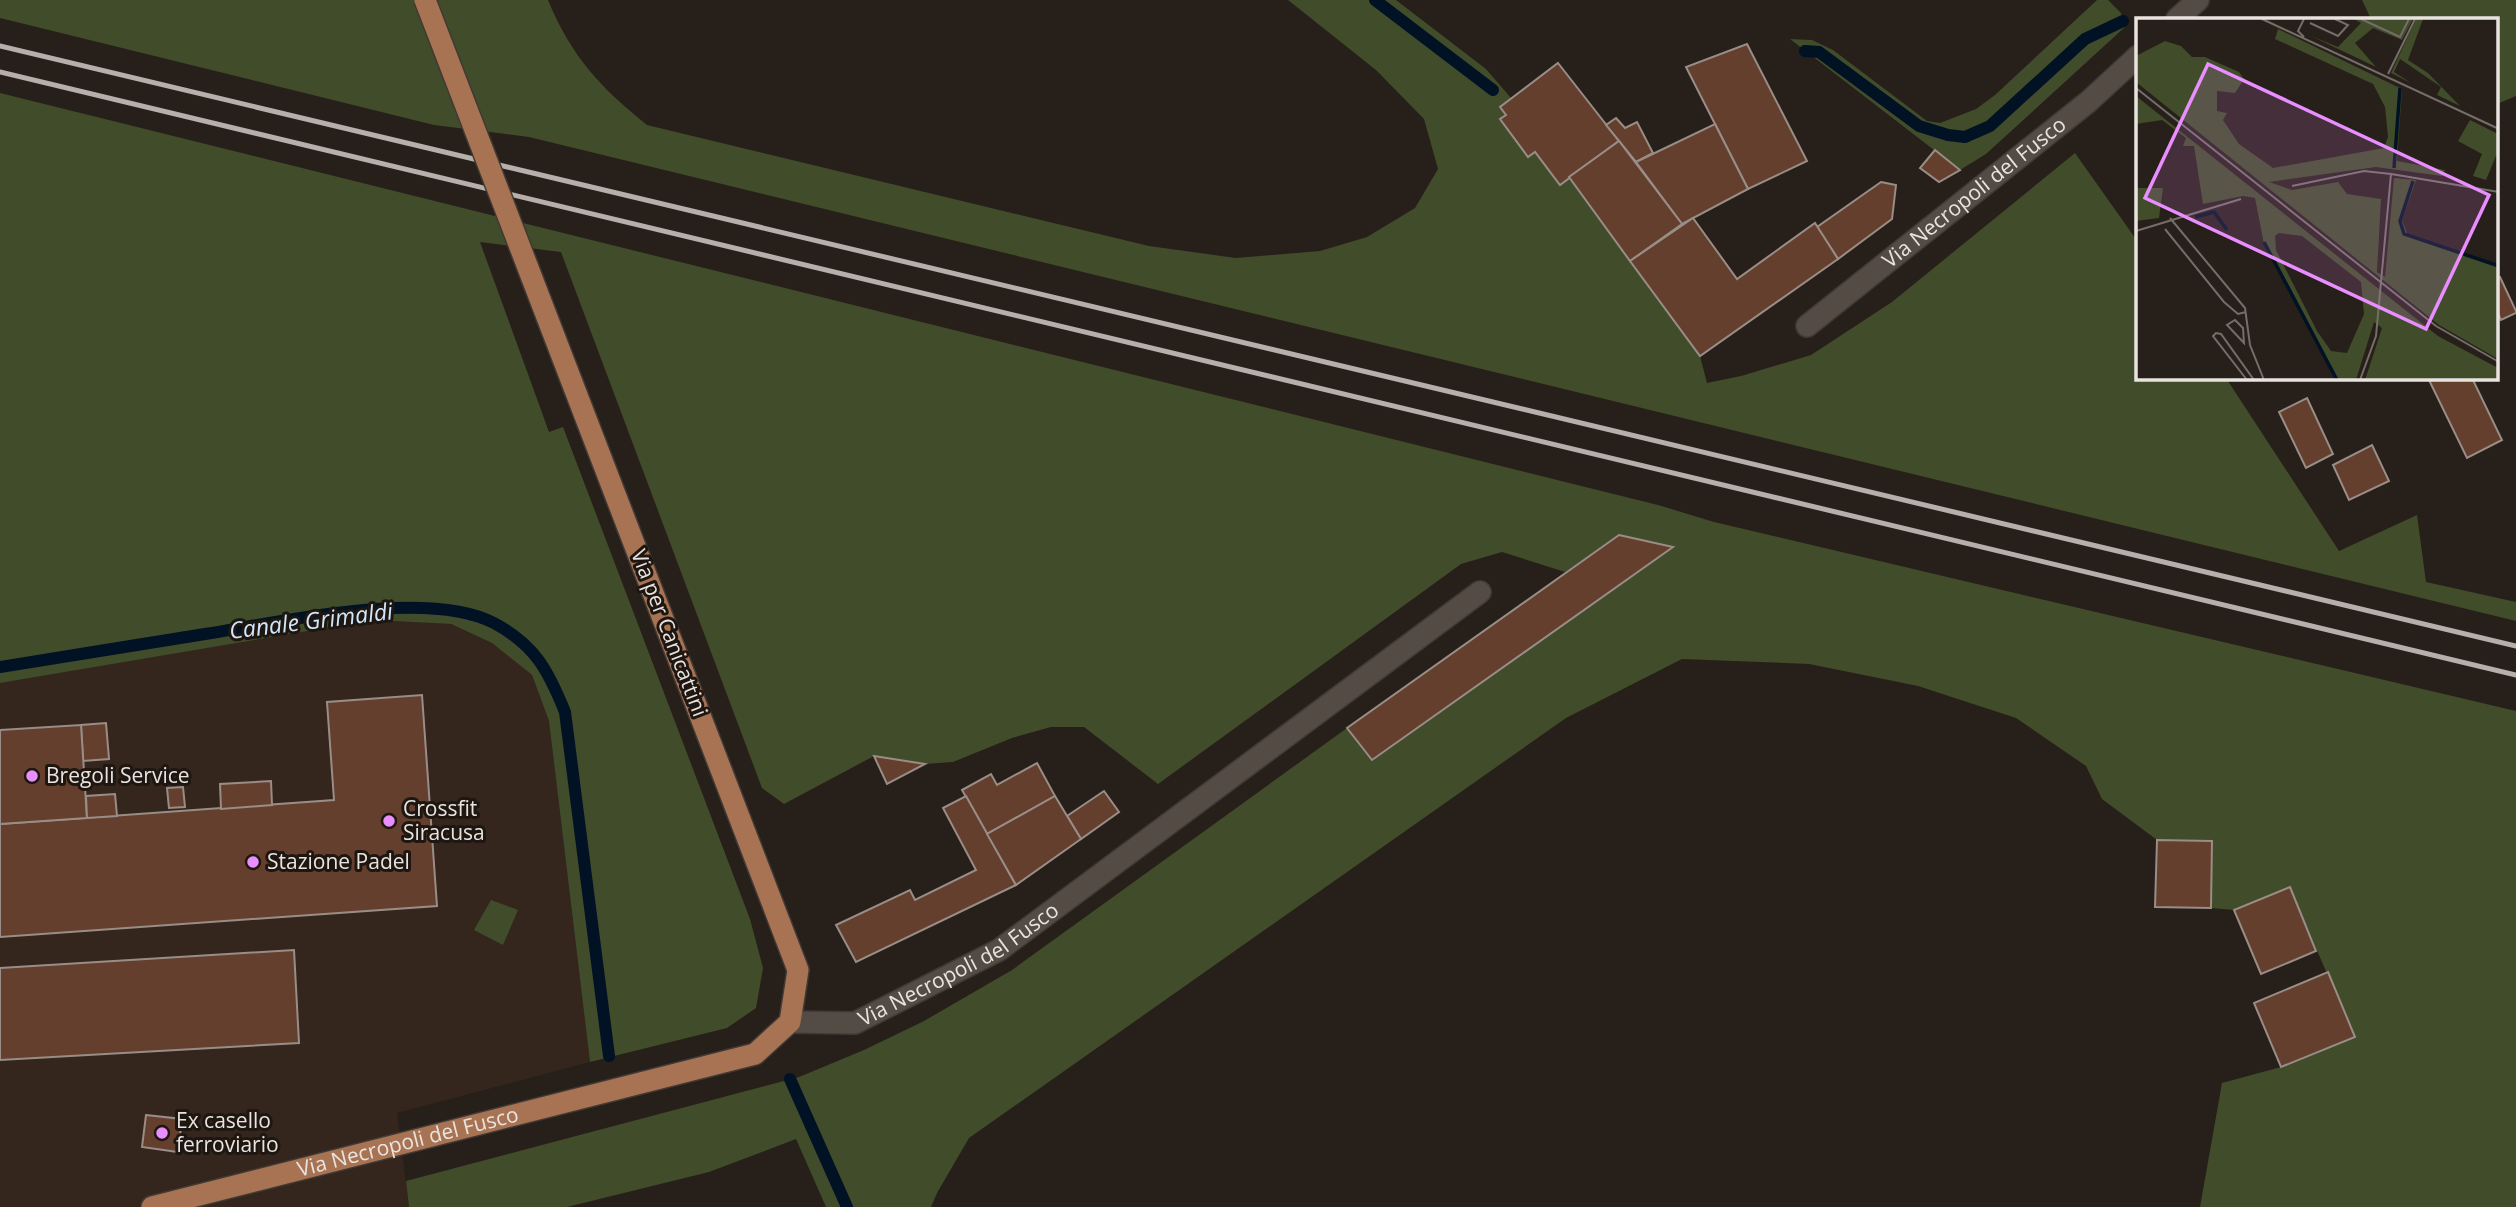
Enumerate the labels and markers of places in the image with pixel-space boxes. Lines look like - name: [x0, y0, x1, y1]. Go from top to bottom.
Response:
- place label: Bregoli Service: [46, 761, 190, 789]
- marker: Bregoli Service: [24, 768, 40, 784]
- place label: Crossfit Siracusa: [403, 794, 485, 846]
- marker: Crossfit Siracusa: [381, 813, 397, 829]
- place label: Stazione Padel: [267, 847, 410, 875]
- marker: Stazione Padel: [245, 854, 261, 870]
- place label: Ex casello ferroviario: [176, 1106, 279, 1158]
- marker: Ex casello ferroviario: [154, 1125, 170, 1141]

